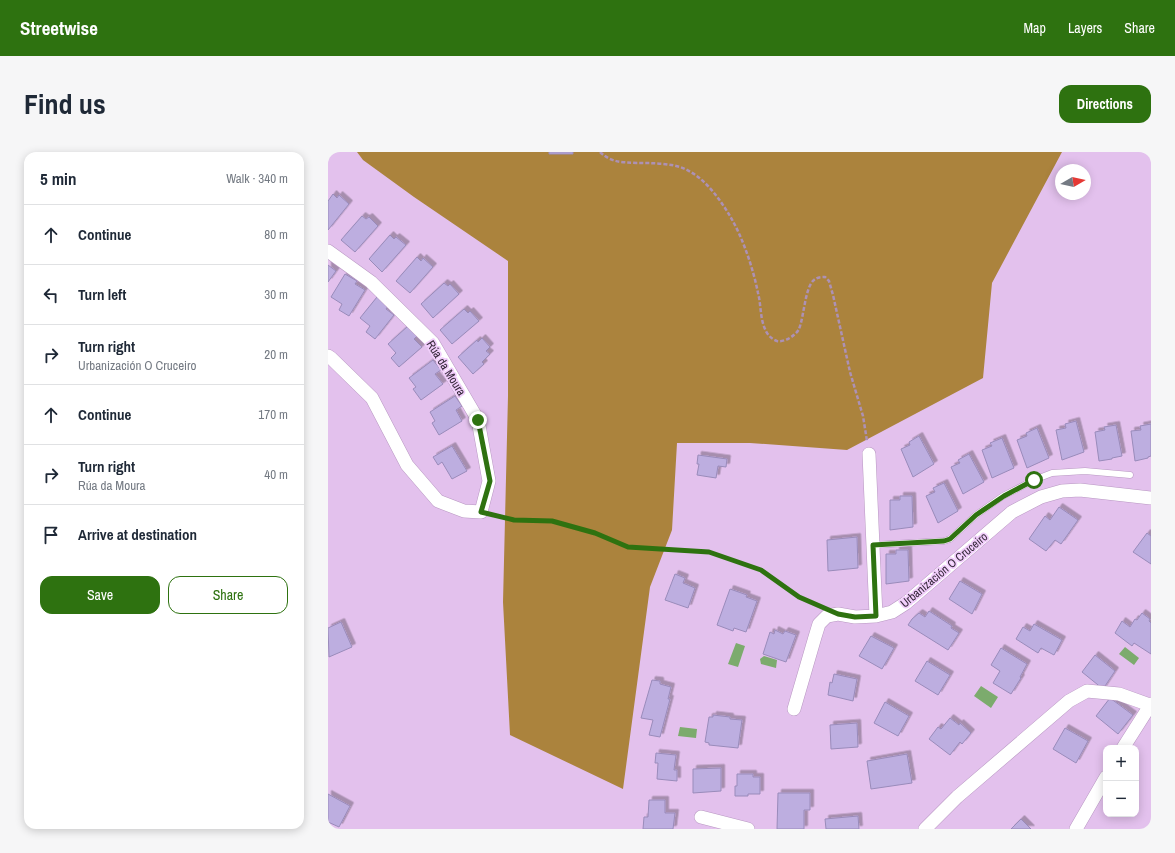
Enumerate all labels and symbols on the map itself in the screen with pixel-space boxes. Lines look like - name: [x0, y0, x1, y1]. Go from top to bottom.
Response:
- north arrow: [1055, 164, 1091, 200]
- street label: Rúa da Moura: [423, 337, 470, 399]
- route end: [469, 411, 487, 429]
- route start: [1025, 471, 1043, 489]
- street label: Urbanización O Cruceiro: [897, 529, 991, 611]

